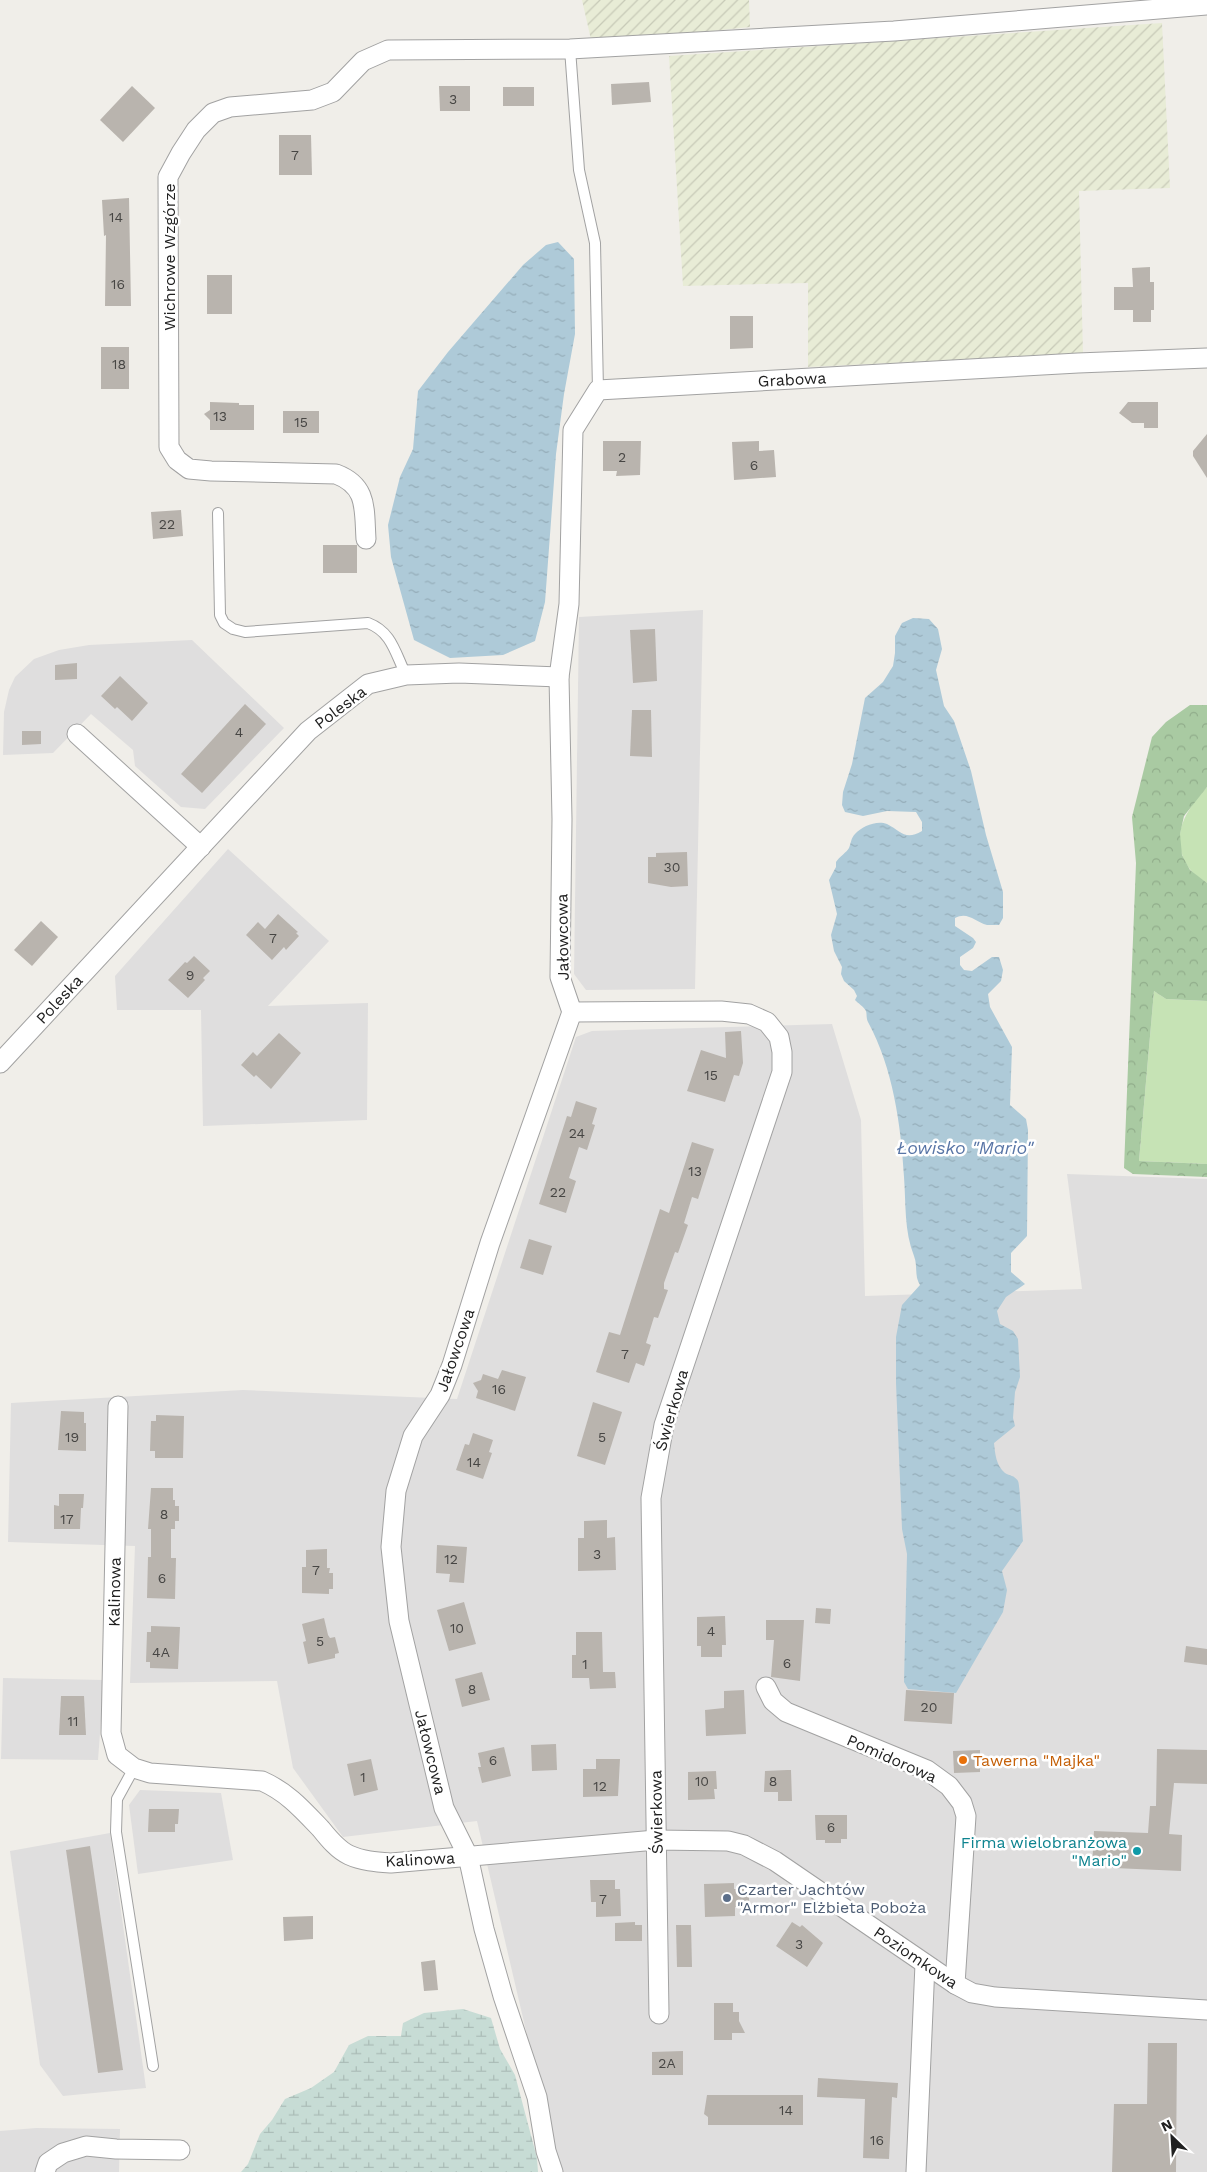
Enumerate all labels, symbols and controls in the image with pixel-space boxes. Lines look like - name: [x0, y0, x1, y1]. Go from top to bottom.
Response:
- house number: 3: [449, 91, 457, 107]
- house number: 7: [291, 147, 299, 163]
- street label: Wichrowe Wzgórze: [160, 183, 179, 331]
- house number: 14: [109, 209, 123, 225]
- house number: 16: [111, 276, 125, 292]
- house number: 18: [112, 356, 126, 372]
- street label: Grabowa: [757, 368, 827, 391]
- house number: 13: [213, 408, 227, 424]
- house number: 15: [294, 414, 308, 430]
- house number: 2: [618, 449, 626, 465]
- house number: 6: [750, 457, 758, 473]
- house number: 22: [159, 516, 175, 532]
- street label: Poleska: [311, 682, 370, 733]
- house number: 4: [235, 724, 243, 740]
- house number: 30: [664, 859, 680, 875]
- street label: Jałowcowa: [552, 893, 573, 981]
- house number: 7: [269, 930, 277, 946]
- house number: 9: [186, 967, 194, 983]
- street label: Poleska: [32, 971, 87, 1028]
- house number: 15: [704, 1067, 718, 1083]
- house number: 24: [569, 1125, 585, 1141]
- water label: Łowisko "Mario": [897, 1137, 1034, 1158]
- house number: 13: [688, 1163, 702, 1179]
- house number: 22: [550, 1184, 566, 1200]
- street label: Jałowcowa: [432, 1306, 479, 1394]
- house number: 7: [621, 1346, 629, 1362]
- street label: Świerkowa: [651, 1367, 692, 1453]
- house number: 16: [492, 1381, 506, 1397]
- house number: 19: [65, 1429, 79, 1445]
- house number: 5: [598, 1429, 606, 1445]
- house number: 14: [467, 1454, 481, 1470]
- house number: 8: [160, 1506, 168, 1522]
- house number: 17: [60, 1511, 74, 1527]
- house number: 3: [593, 1546, 601, 1562]
- house number: 12: [444, 1551, 458, 1567]
- street label: Kalinowa: [104, 1557, 125, 1627]
- house number: 7: [312, 1562, 320, 1578]
- house number: 6: [158, 1570, 166, 1586]
- house number: 10: [450, 1620, 464, 1636]
- house number: 4: [707, 1623, 715, 1639]
- house number: 5: [316, 1633, 324, 1649]
- house number: 4A: [152, 1644, 170, 1660]
- house number: 6: [783, 1655, 791, 1671]
- house number: 1: [582, 1656, 588, 1672]
- house number: 8: [468, 1681, 476, 1697]
- house number: 20: [921, 1699, 937, 1715]
- street label: Jałowcowa: [411, 1708, 450, 1797]
- house number: 11: [68, 1713, 78, 1729]
- street label: Pomidorowa: [844, 1730, 940, 1787]
- place label: Tawerna "Majka": [973, 1751, 1100, 1770]
- house number: 6: [489, 1752, 497, 1768]
- marker: Tawerna "Majka": [957, 1754, 969, 1766]
- house number: 1: [360, 1769, 366, 1785]
- street label: Świerkowa: [646, 1770, 667, 1854]
- house number: 10: [695, 1773, 709, 1789]
- house number: 8: [769, 1773, 777, 1789]
- house number: 12: [593, 1778, 607, 1794]
- house number: 6: [827, 1819, 835, 1835]
- place label: Firma wielobranżowa "Mario": [961, 1833, 1127, 1870]
- marker: Firma wielobranżowa "Mario": [1131, 1845, 1143, 1857]
- street label: Kalinowa: [385, 1848, 455, 1871]
- place label: Czarter Jachtów "Armor" Elżbieta Poboża: [737, 1880, 926, 1917]
- house number: 7: [599, 1891, 607, 1907]
- marker: Czarter Jachtów "Armor" Elżbieta Poboża: [721, 1892, 733, 1904]
- street label: Poziomkowa: [870, 1922, 961, 1992]
- house number: 3: [795, 1936, 803, 1952]
- house number: 2A: [658, 2055, 676, 2071]
- house number: 14: [779, 2102, 793, 2118]
- north arrow: [1147, 2112, 1197, 2162]
- text: N: [1158, 2116, 1175, 2135]
- house number: 16: [870, 2132, 884, 2148]

